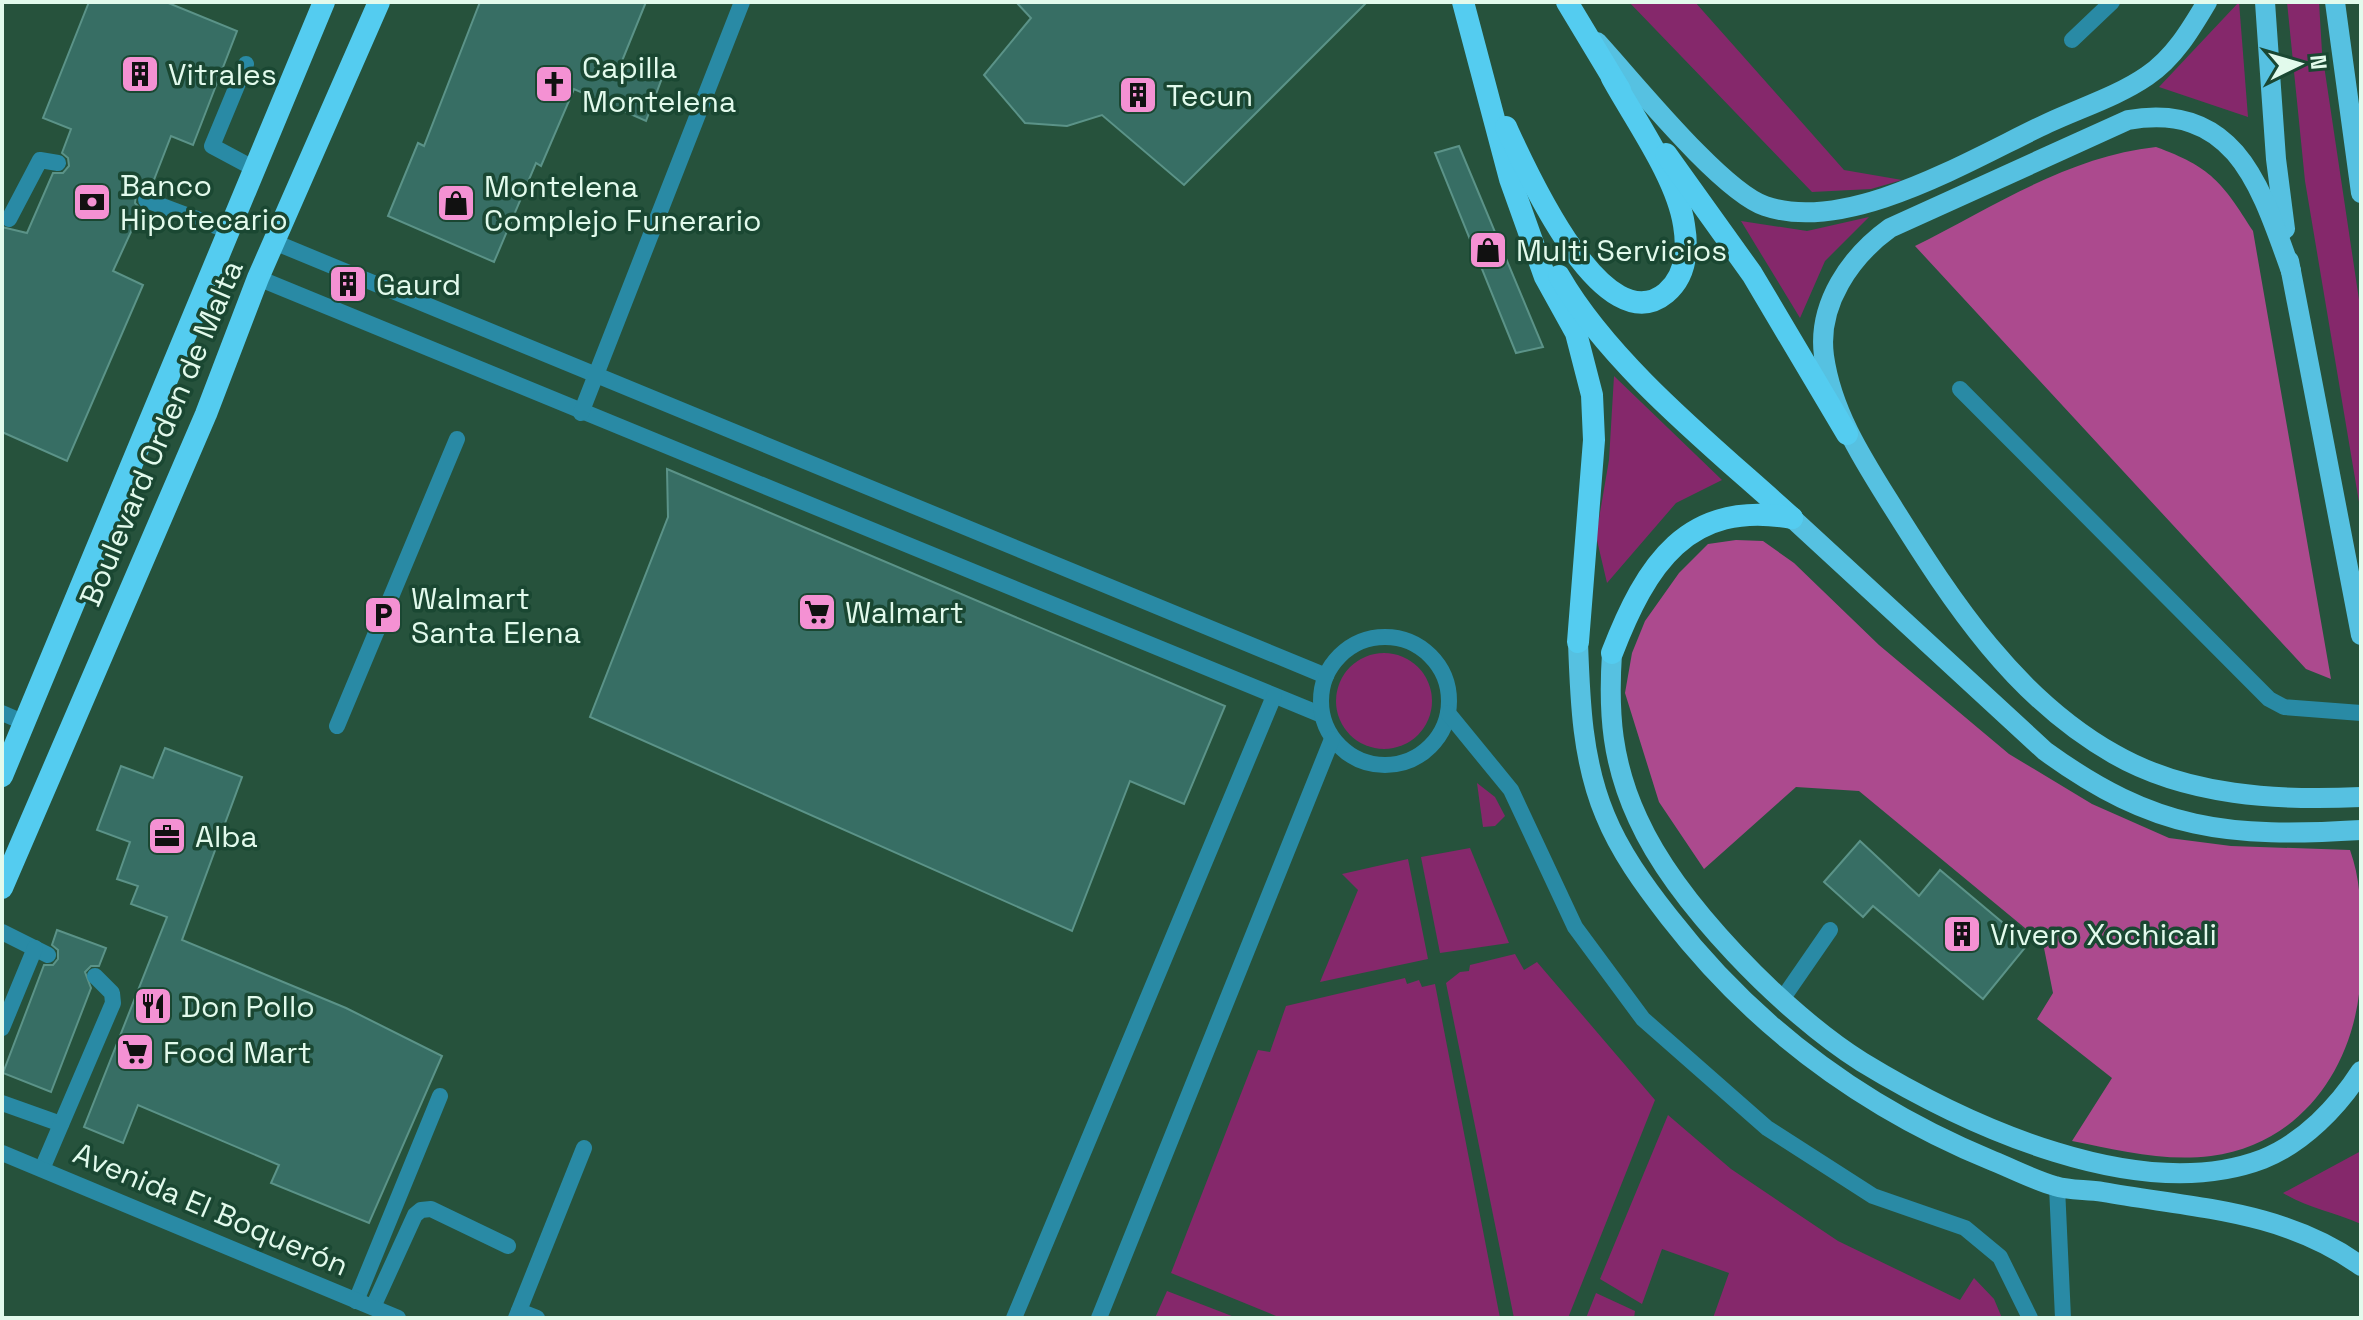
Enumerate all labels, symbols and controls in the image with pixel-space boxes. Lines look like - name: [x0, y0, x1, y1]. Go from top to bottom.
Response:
- north arrow: [2259, 24, 2339, 104]
- place label: Capilla Montelena: [582, 48, 736, 121]
- building icon: Vitrales: [119, 53, 161, 95]
- text: N: [2304, 54, 2334, 71]
- place label: Vitrales: [168, 55, 277, 94]
- church icon: Capilla Montelena: [533, 63, 575, 105]
- building icon: Tecun: [1117, 74, 1159, 116]
- place label: Tecun: [1166, 76, 1253, 115]
- place label: Banco Hipotecario: [120, 166, 288, 239]
- place label: Montelena Complejo Funerario: [484, 167, 762, 240]
- bank icon: Banco Hipotecario: [71, 181, 113, 223]
- shop icon: Montelena Complejo Funerario: [435, 182, 477, 224]
- shop icon: Multi Servicios: [1467, 229, 1509, 271]
- place label: Multi Servicios: [1516, 231, 1727, 270]
- street label: Boulevard Orden de Malta: [70, 254, 252, 612]
- building icon: Gaurd: [327, 263, 369, 305]
- place label: Gaurd: [376, 265, 461, 304]
- place label: Walmart Santa Elena: [411, 579, 581, 652]
- supermarket icon: Walmart: [796, 591, 838, 633]
- place label: Walmart: [845, 593, 964, 632]
- parking icon: Walmart Santa Elena: [362, 594, 404, 636]
- office icon: Alba: [146, 815, 188, 857]
- place label: Alba: [195, 817, 258, 856]
- building icon: Vivero Xochicali: [1941, 913, 1983, 955]
- place label: Vivero Xochicali: [1990, 915, 2217, 954]
- restaurant icon: Don Pollo: [132, 985, 174, 1027]
- place label: Don Pollo: [181, 987, 315, 1026]
- supermarket icon: Food Mart: [114, 1031, 156, 1073]
- place label: Food Mart: [163, 1033, 311, 1072]
- street label: Avenida El Boquerón: [68, 1133, 354, 1285]

